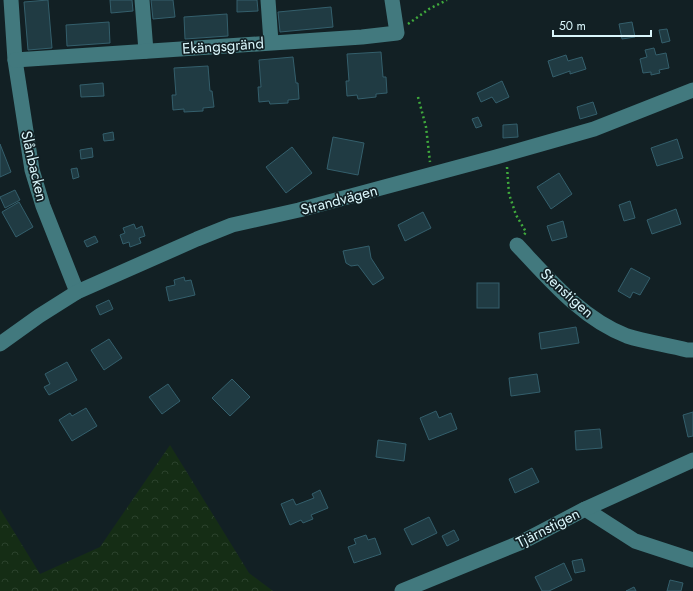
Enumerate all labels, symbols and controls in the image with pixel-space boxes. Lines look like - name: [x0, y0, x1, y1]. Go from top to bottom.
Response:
- scale bar: [553, 12, 651, 38]
- text: 50 m: [559, 17, 586, 35]
- street label: Ekängsgränd: [181, 32, 265, 60]
- street label: Slånbacken: [15, 129, 53, 203]
- street label: Strandvägen: [298, 179, 380, 221]
- street label: Stenstigen: [535, 263, 599, 323]
- street label: Tjärnstigen: [512, 503, 584, 553]

